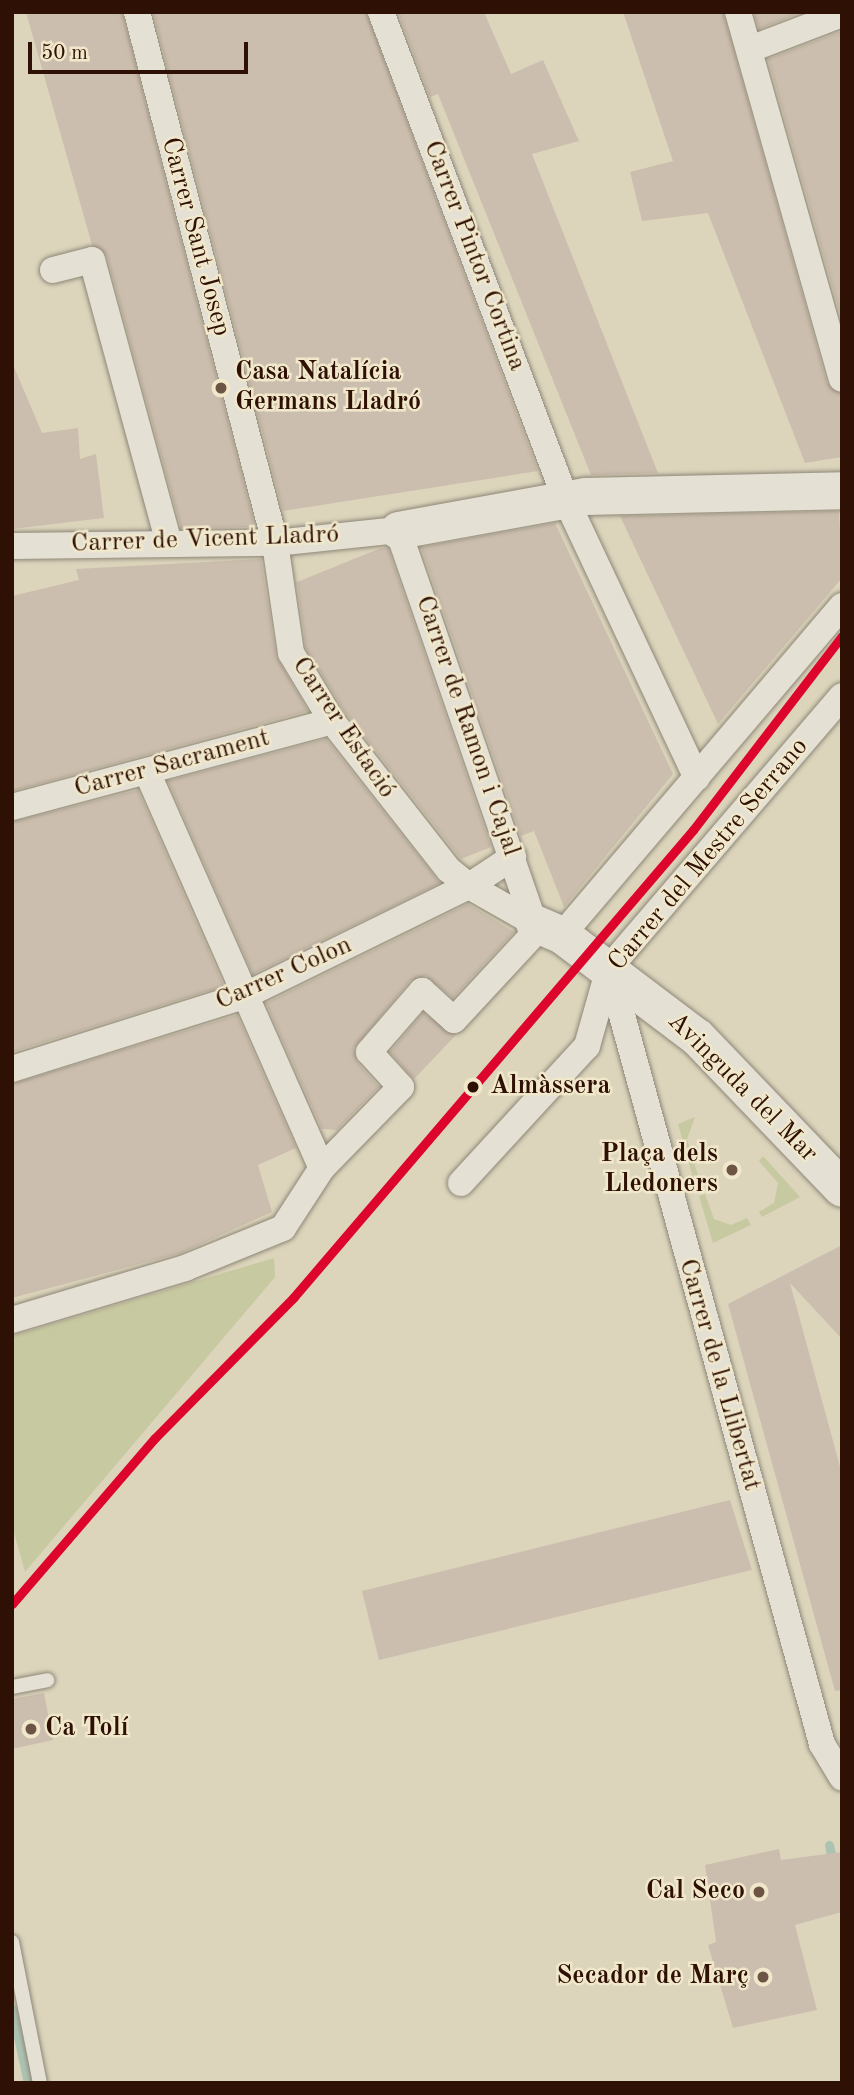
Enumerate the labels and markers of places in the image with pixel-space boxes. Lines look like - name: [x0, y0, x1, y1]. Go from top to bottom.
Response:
- place label: Casa Natalícia Germans Lladró: [235, 357, 421, 418]
- marker: Casa Natalícia Germans Lladró: [213, 380, 229, 396]
- place label: Almàssera: [490, 1071, 611, 1103]
- marker: Almàssera: [462, 1076, 484, 1098]
- place label: Plaça dels Lledoners: [600, 1139, 718, 1200]
- marker: Plaça dels Lledoners: [724, 1162, 740, 1178]
- place label: Ca Tolí: [45, 1713, 128, 1745]
- marker: Ca Tolí: [23, 1721, 39, 1737]
- place label: Cal Seco: [646, 1876, 745, 1908]
- marker: Cal Seco: [751, 1884, 767, 1900]
- place label: Secador de Març: [556, 1961, 749, 1993]
- marker: Secador de Març: [755, 1969, 771, 1985]

